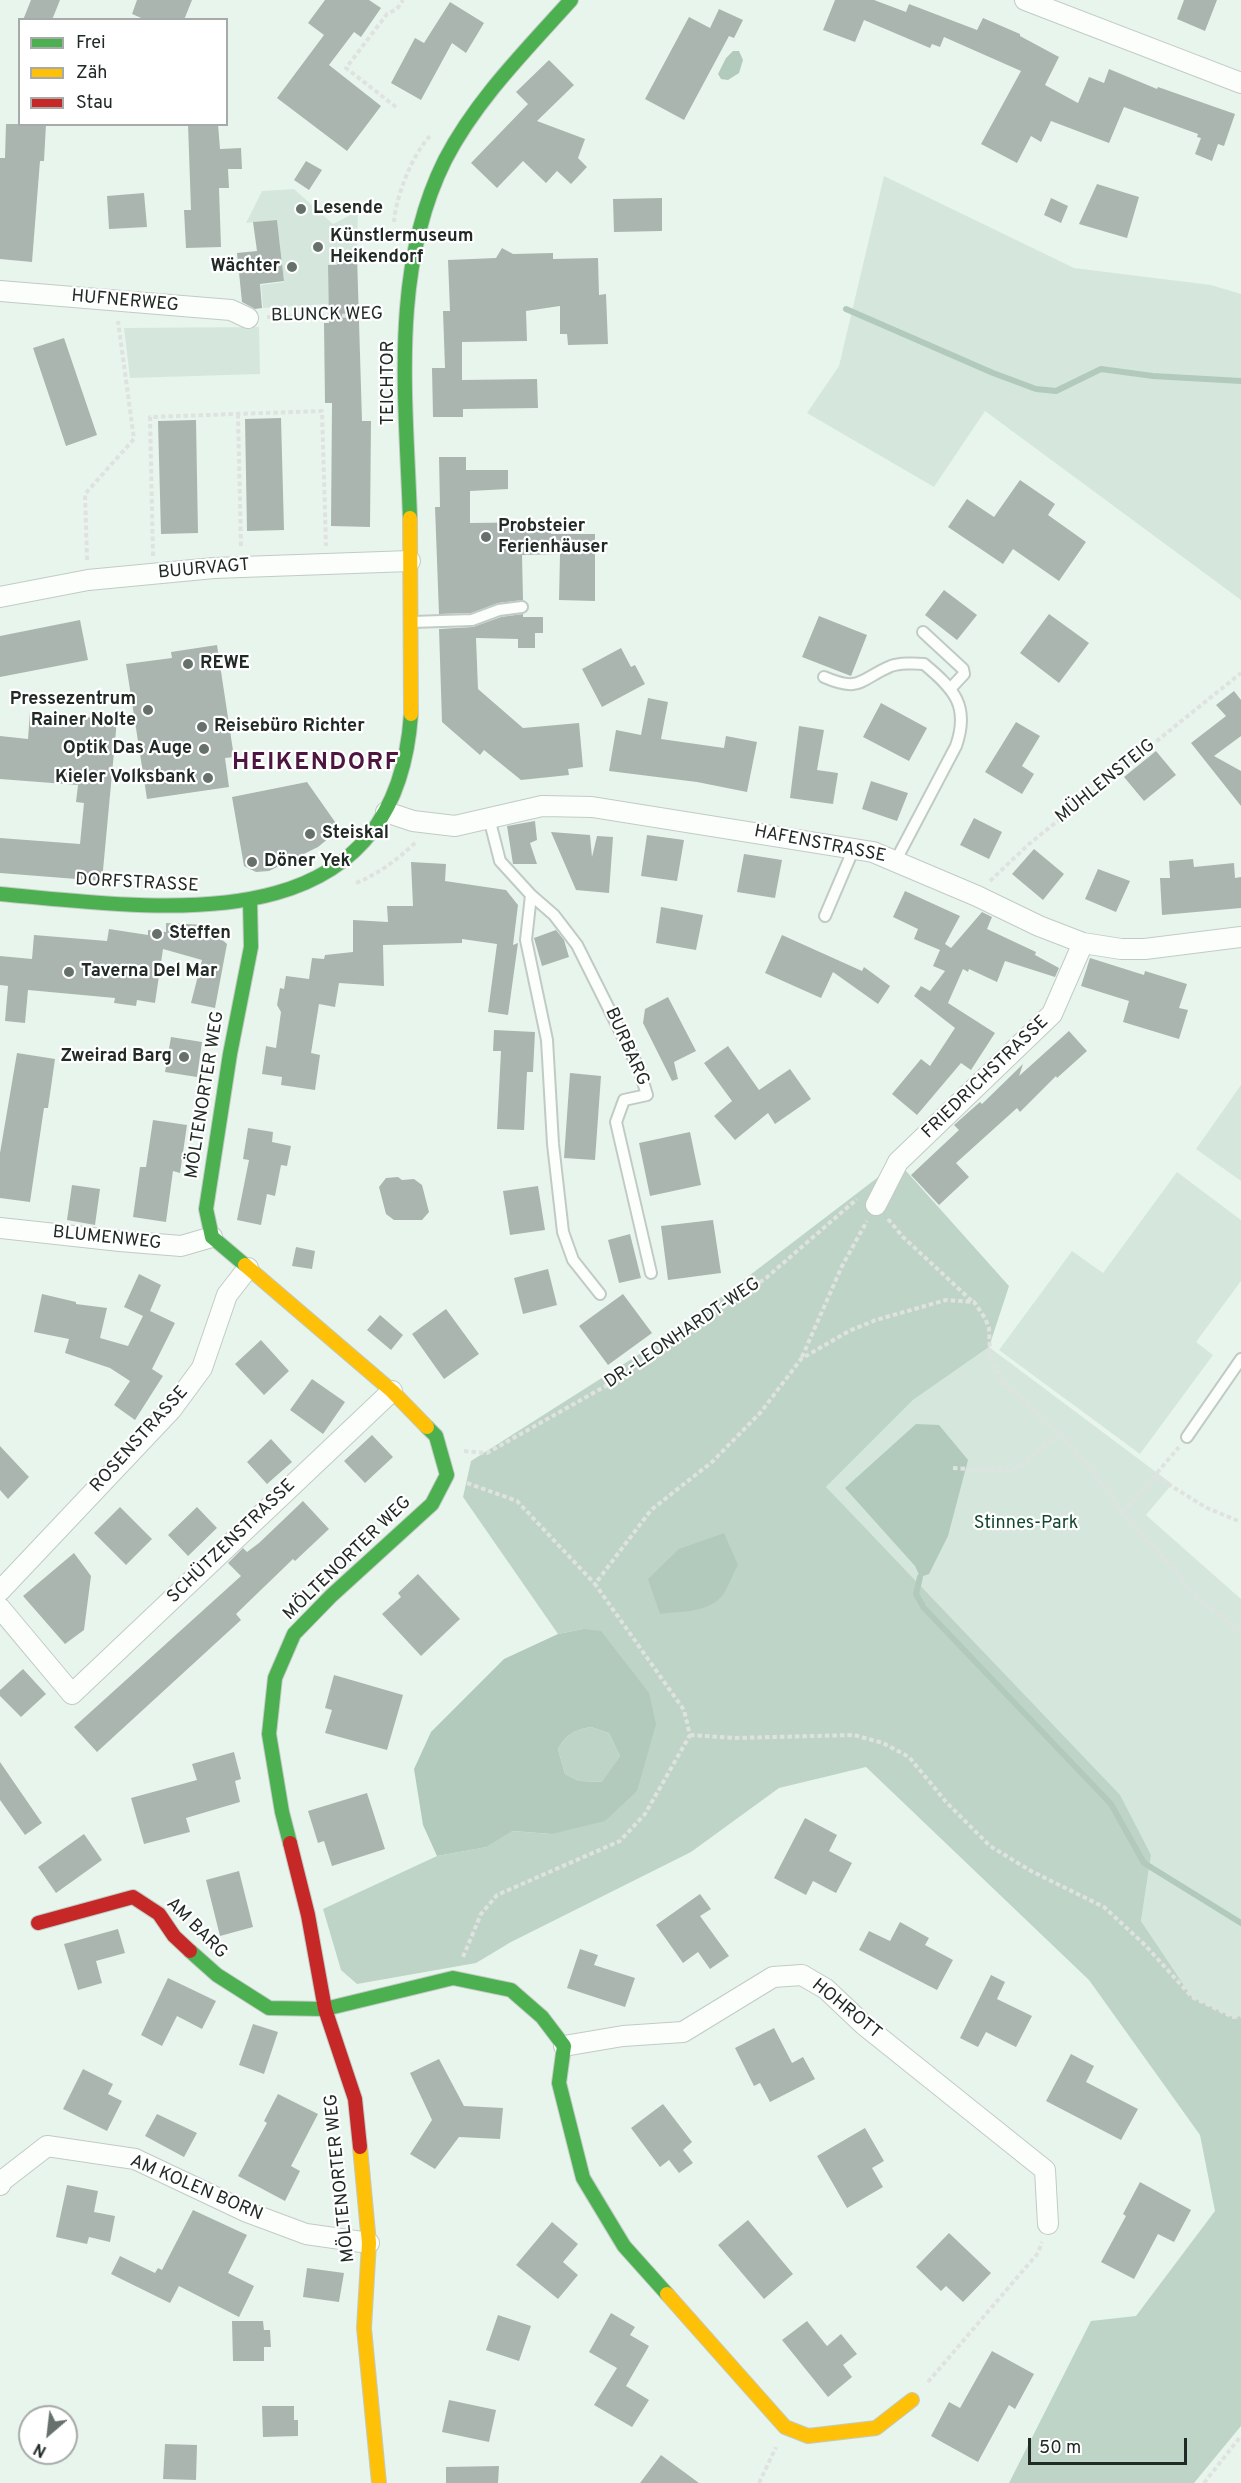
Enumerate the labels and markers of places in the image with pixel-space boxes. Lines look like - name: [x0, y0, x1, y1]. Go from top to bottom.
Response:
- place label: Lesende: [313, 198, 383, 220]
- marker: Lesende: [294, 202, 308, 216]
- place label: Künstlermuseum Heikendorf: [330, 226, 473, 268]
- marker: Künstlermuseum Heikendorf: [311, 240, 325, 254]
- place label: Wächter: [211, 256, 280, 278]
- marker: Wächter: [285, 260, 299, 274]
- place label: Probsteier Ferienhäuser: [498, 516, 608, 558]
- marker: Probsteier Ferienhäuser: [479, 530, 493, 544]
- place label: REWE: [200, 653, 250, 675]
- marker: REWE: [181, 657, 195, 671]
- place label: Pressezentrum Rainer Nolte: [10, 689, 136, 732]
- marker: Pressezentrum Rainer Nolte: [141, 703, 155, 717]
- place label: Reisebüro Richter: [214, 716, 365, 738]
- marker: Reisebüro Richter: [195, 720, 209, 734]
- place label: Optik Das Auge: [63, 738, 192, 760]
- marker: Optik Das Auge: [197, 742, 211, 756]
- place label: Kieler Volksbank: [55, 767, 196, 789]
- marker: Kieler Volksbank: [201, 771, 215, 785]
- place label: Steiskal: [322, 823, 389, 845]
- marker: Steiskal: [303, 827, 317, 841]
- place label: Döner Yek: [264, 851, 351, 873]
- marker: Döner Yek: [245, 855, 259, 869]
- place label: Steffen: [169, 923, 231, 945]
- marker: Steffen: [150, 927, 164, 941]
- place label: Taverna Del Mar: [81, 961, 217, 983]
- marker: Taverna Del Mar: [62, 965, 76, 979]
- place label: Zweirad Barg: [61, 1046, 172, 1068]
- marker: Zweirad Barg: [177, 1050, 191, 1064]

